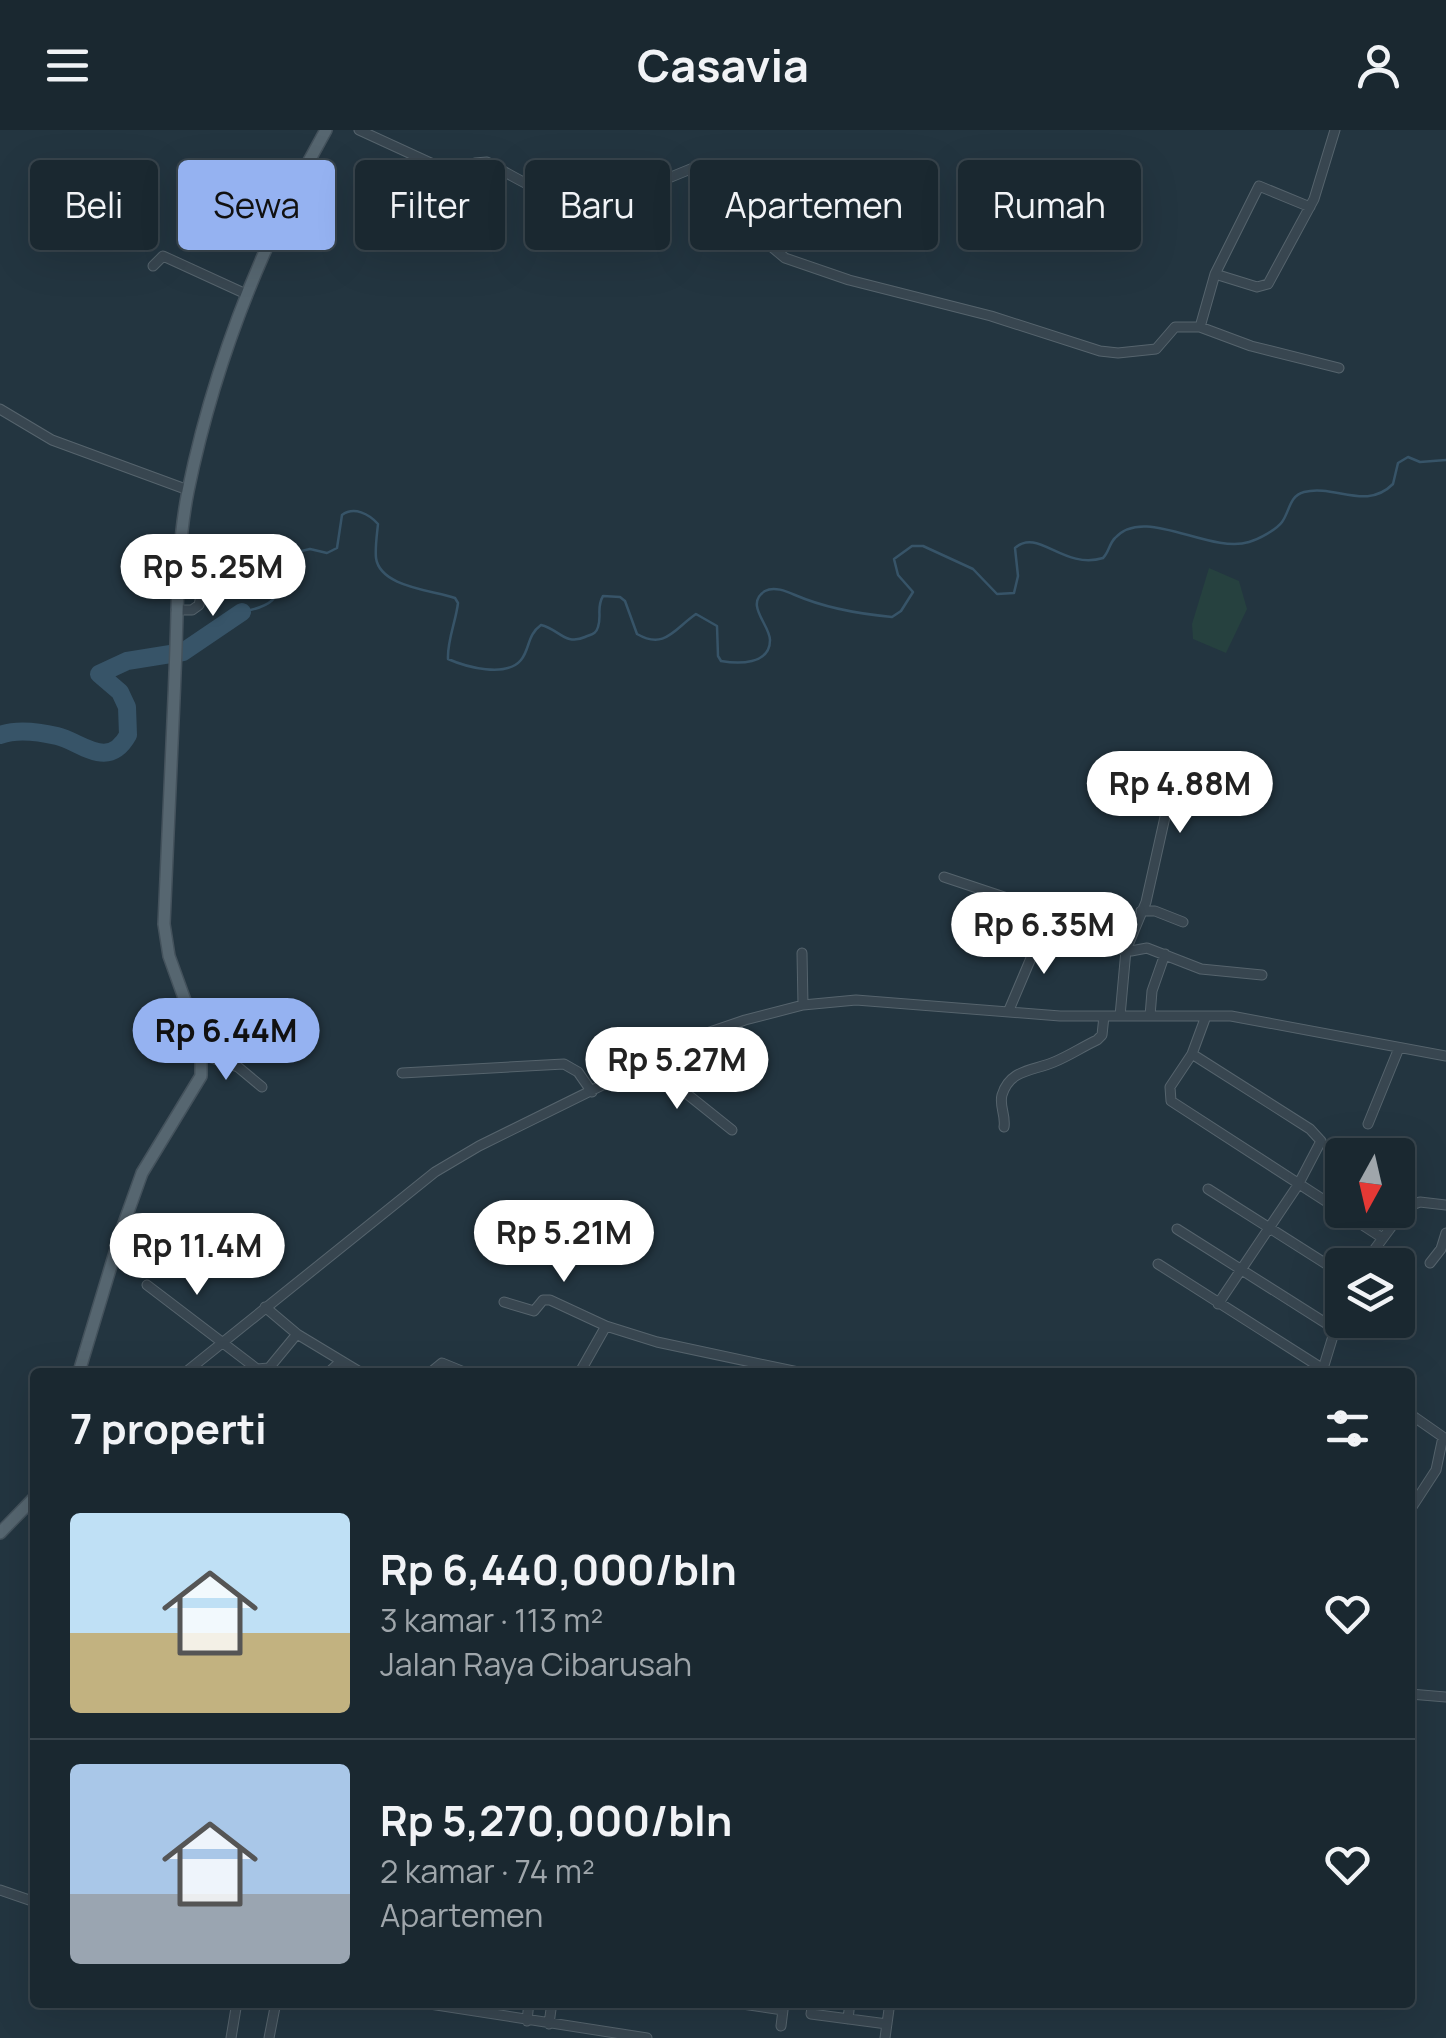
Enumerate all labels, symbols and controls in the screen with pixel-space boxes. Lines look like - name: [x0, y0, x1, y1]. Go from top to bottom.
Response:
- text: Casavia: [637, 34, 809, 96]
- icon: menu: [40, 38, 95, 93]
- icon: person: [1351, 38, 1406, 93]
- chip: Beli: [30, 160, 158, 250]
- chip: Sewa: [178, 160, 335, 250]
- chip: Filter: [355, 160, 505, 250]
- chip: Baru: [525, 160, 670, 250]
- chip: Apartemen: [690, 160, 938, 250]
- chip: Rumah: [958, 160, 1141, 250]
- pin: Rp 5.25M: [110, 534, 316, 619]
- text: Rp 5.25M: [143, 544, 283, 588]
- pin: Rp 4.88M: [1077, 751, 1283, 836]
- text: Rp 4.88M: [1109, 761, 1251, 805]
- pin: Rp 6.35M: [941, 892, 1147, 977]
- text: Rp 6.35M: [973, 902, 1115, 946]
- pin: Rp 6.44M: [123, 998, 329, 1083]
- text: Rp 6.44M: [155, 1008, 297, 1052]
- pin: Rp 5.27M: [574, 1027, 780, 1112]
- text: Rp 5.27M: [607, 1037, 747, 1081]
- north arrow: [1325, 1138, 1415, 1228]
- map controls: [1325, 1138, 1415, 1338]
- pin: Rp 5.21M: [461, 1200, 667, 1285]
- text: Rp 5.21M: [496, 1210, 632, 1254]
- pin: Rp 11.4M: [94, 1213, 300, 1298]
- text: Rp 11.4M: [132, 1223, 262, 1267]
- button: layers: [1325, 1248, 1415, 1338]
- text: 7 properti: [70, 1399, 267, 1457]
- icon: filters: [1320, 1401, 1375, 1456]
- text: Rp 6,440,000/bln: [380, 1540, 737, 1598]
- icon: home: [150, 1553, 270, 1673]
- icon: heart: [1320, 1586, 1375, 1641]
- text: 3 kamar · 113 m²: [380, 1598, 603, 1642]
- text: Jalan Raya Cibarusah: [380, 1642, 692, 1686]
- text: Rp 5,270,000/bln: [380, 1791, 732, 1849]
- icon: home: [150, 1804, 270, 1924]
- icon: heart: [1320, 1837, 1375, 1892]
- text: 2 kamar · 74 m²: [380, 1849, 595, 1893]
- text: Apartemen: [380, 1893, 543, 1937]

